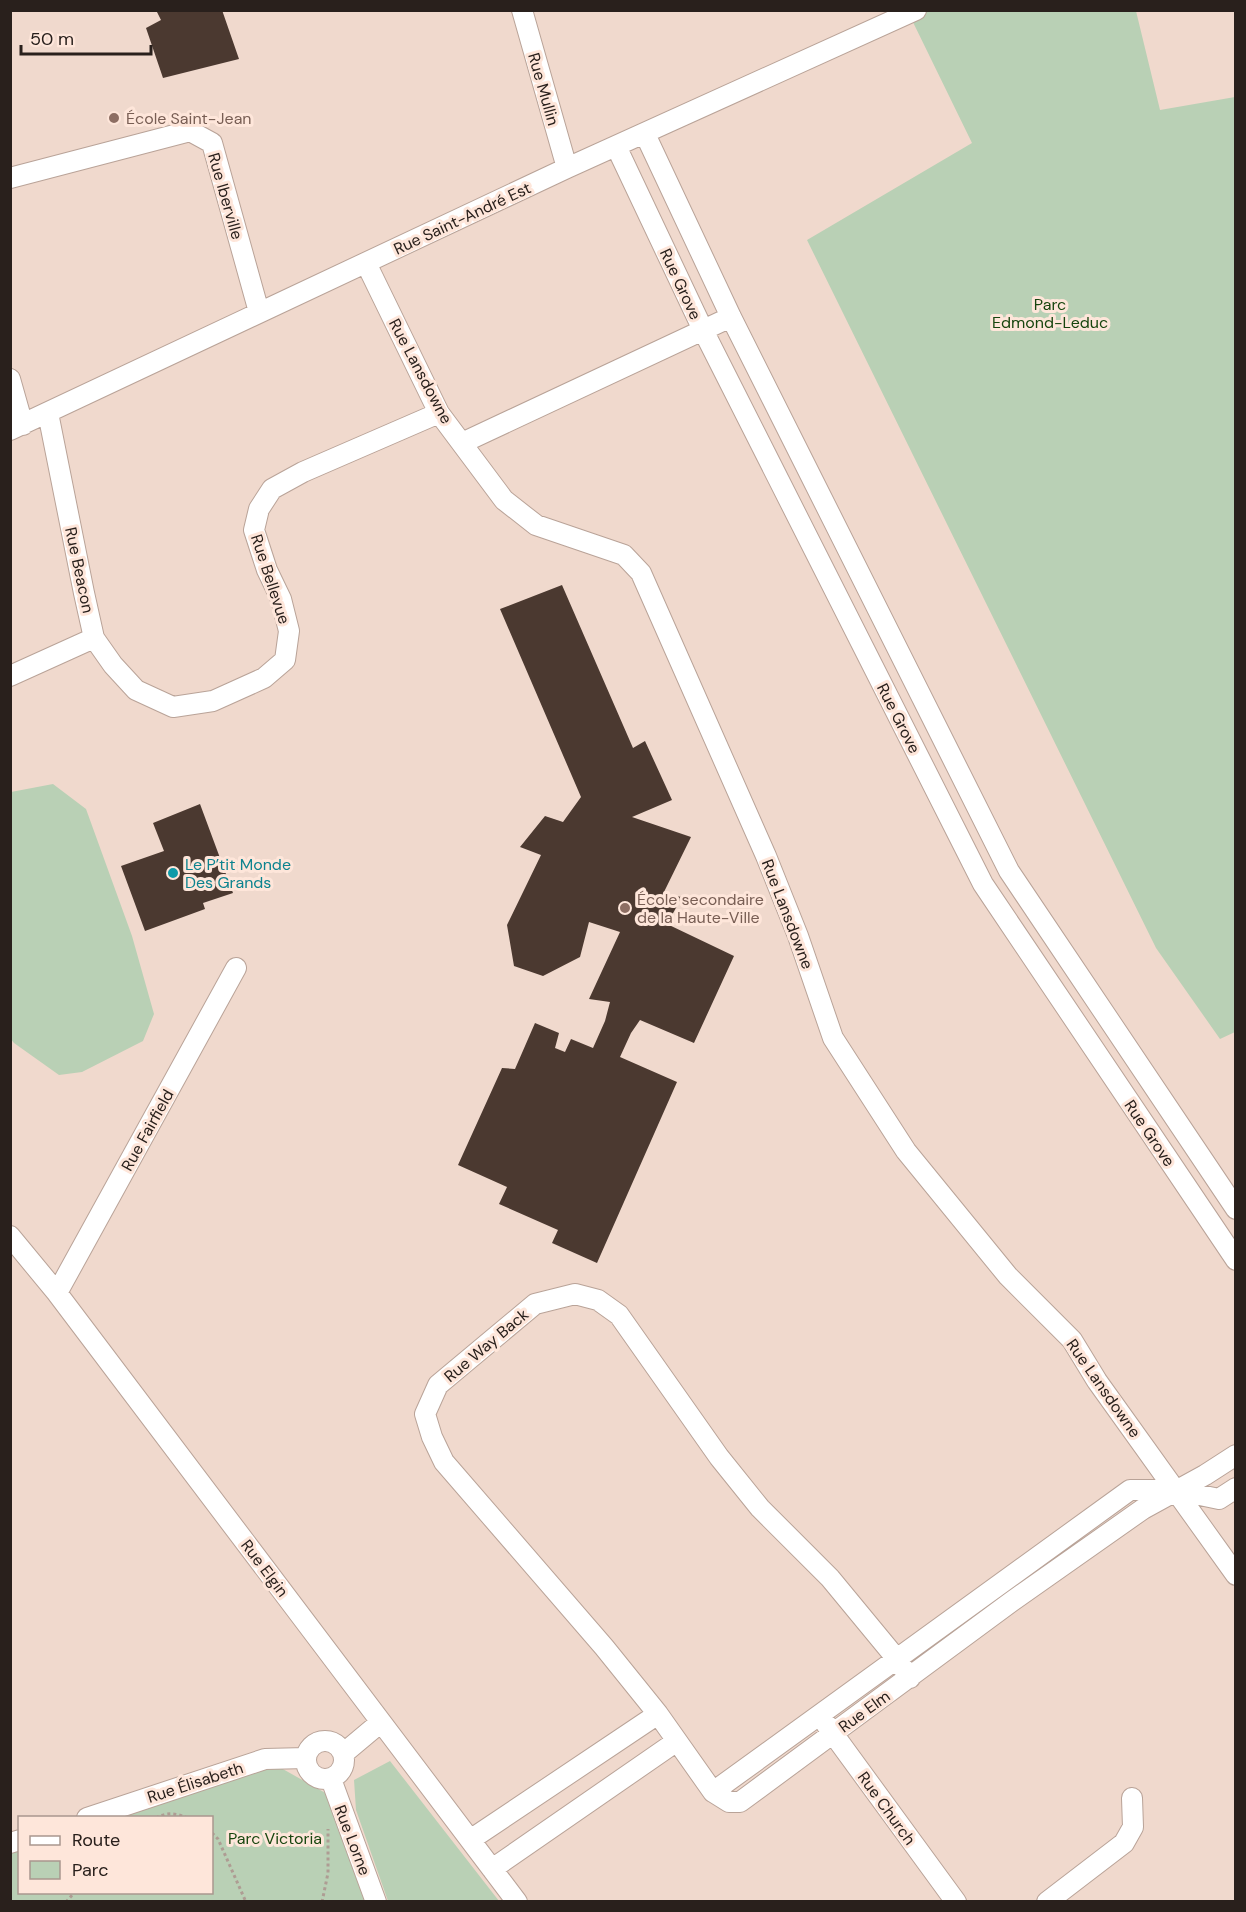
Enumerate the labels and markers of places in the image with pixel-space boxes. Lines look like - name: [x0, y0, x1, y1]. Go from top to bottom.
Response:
- place label: École Saint-Jean: [126, 108, 252, 129]
- marker: École Saint-Jean: [107, 111, 121, 125]
- place label: Le P’tit Monde Des Grands: [185, 854, 291, 893]
- marker: Le P’tit Monde Des Grands: [166, 866, 180, 880]
- place label: École secondaire de la Haute-Ville: [637, 889, 764, 928]
- marker: École secondaire de la Haute-Ville: [618, 901, 632, 915]

